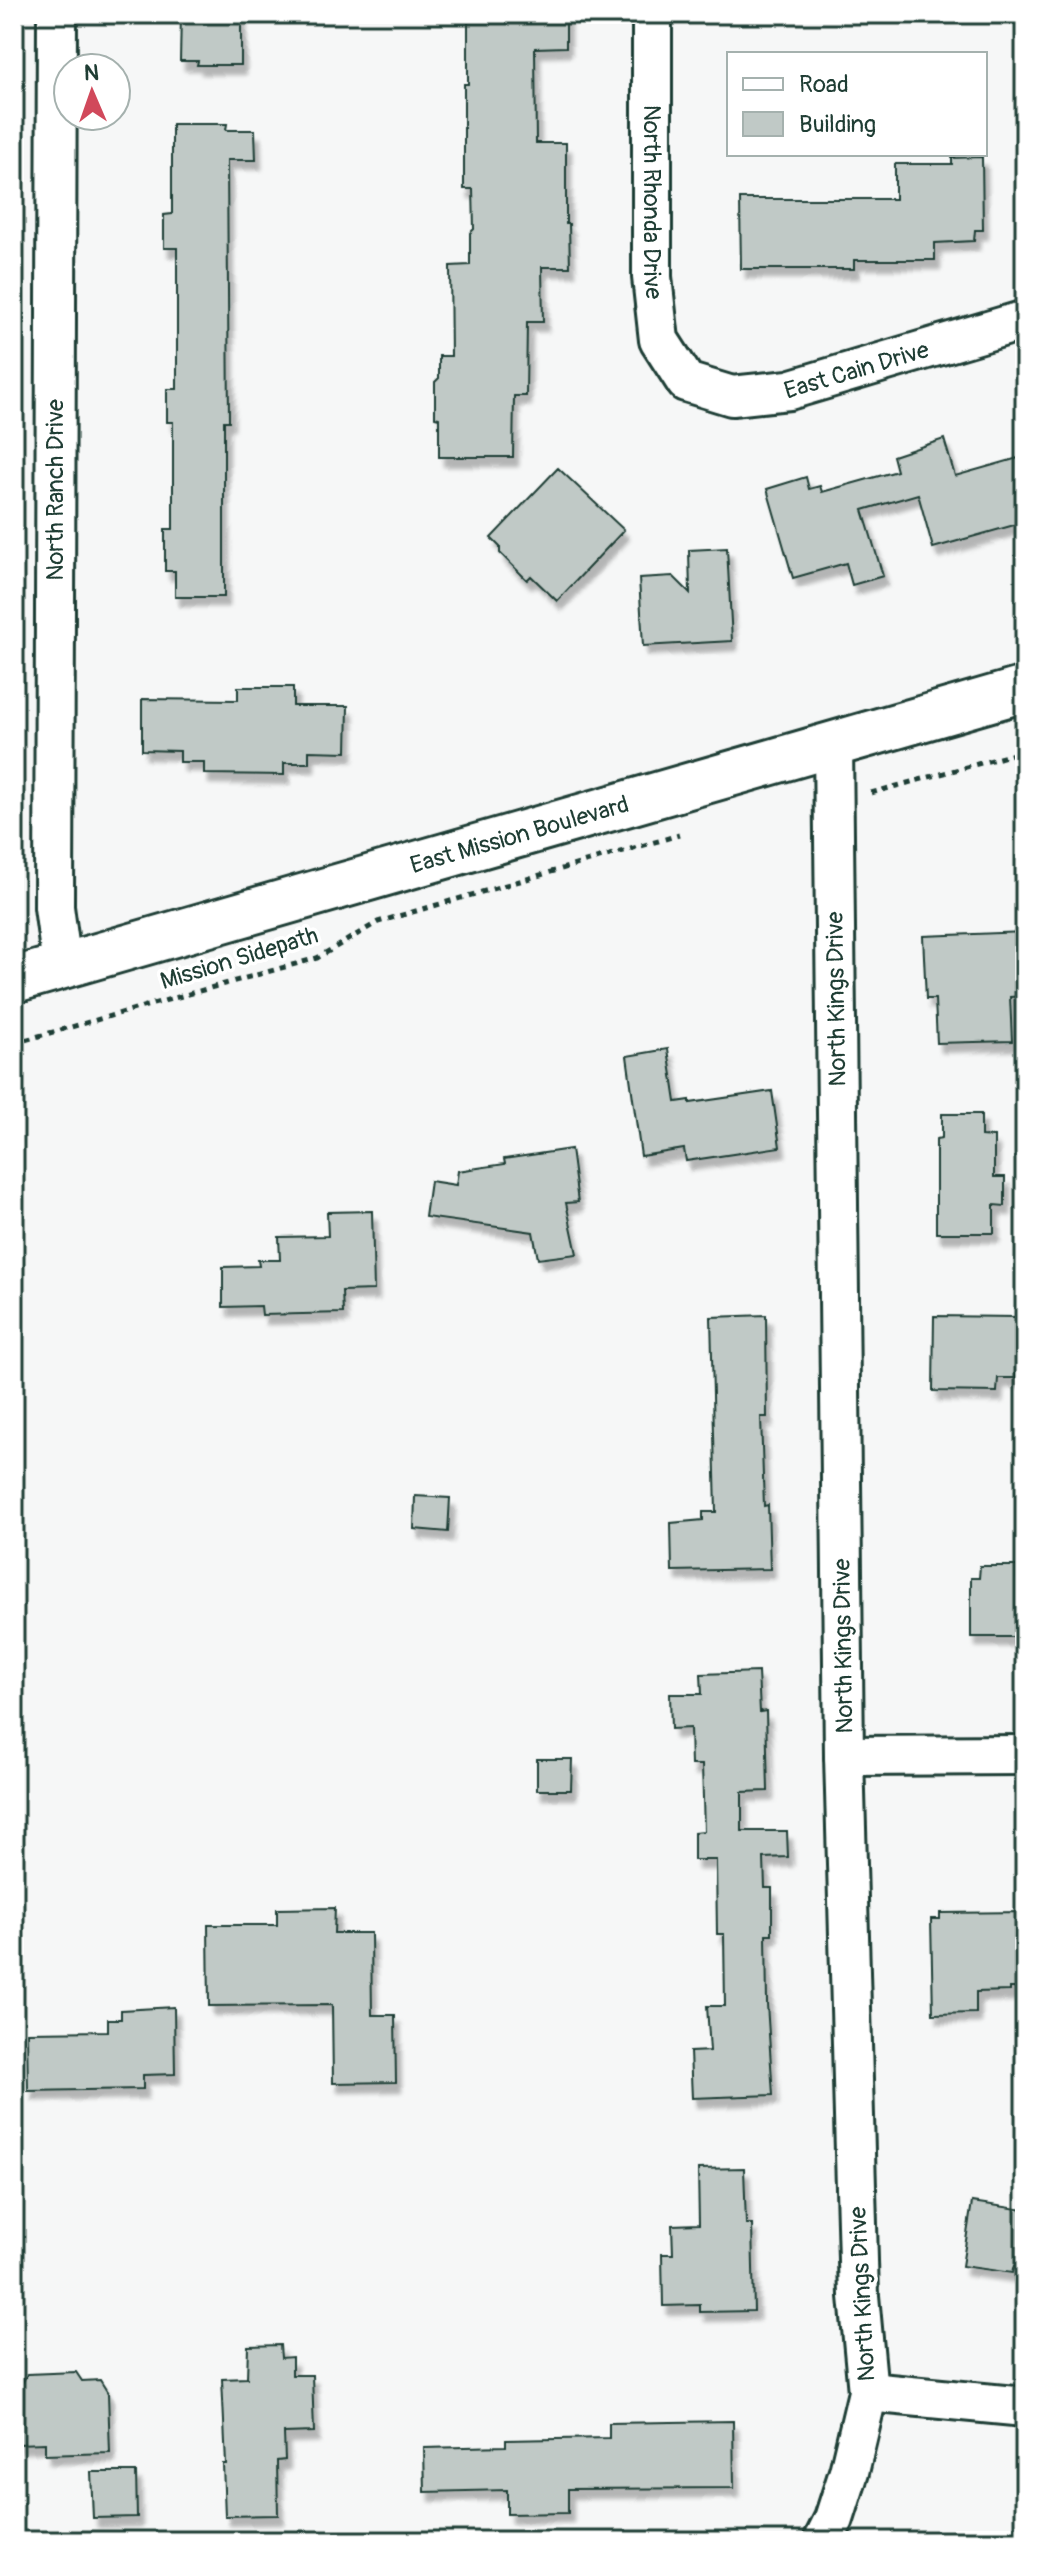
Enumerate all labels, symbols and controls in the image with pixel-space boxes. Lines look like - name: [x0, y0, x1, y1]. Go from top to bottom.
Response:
- north arrow: [52, 52, 132, 132]
- legend: [727, 52, 987, 156]
- text: N: [83, 59, 99, 87]
- text: Road: [799, 70, 849, 99]
- street label: North Rhonda Drive: [637, 105, 668, 301]
- text: Building: [799, 110, 876, 139]
- street label: East Cain Drive: [781, 335, 932, 406]
- street label: North Ranch Drive: [41, 399, 70, 581]
- street label: East Mission Boulevard: [407, 790, 632, 880]
- street label: North Kings Drive: [820, 911, 853, 1087]
- street label: Mission Sidepath: [157, 921, 322, 996]
- street label: North Kings Drive: [827, 1558, 860, 1734]
- street label: North Kings Drive: [843, 2206, 882, 2382]

